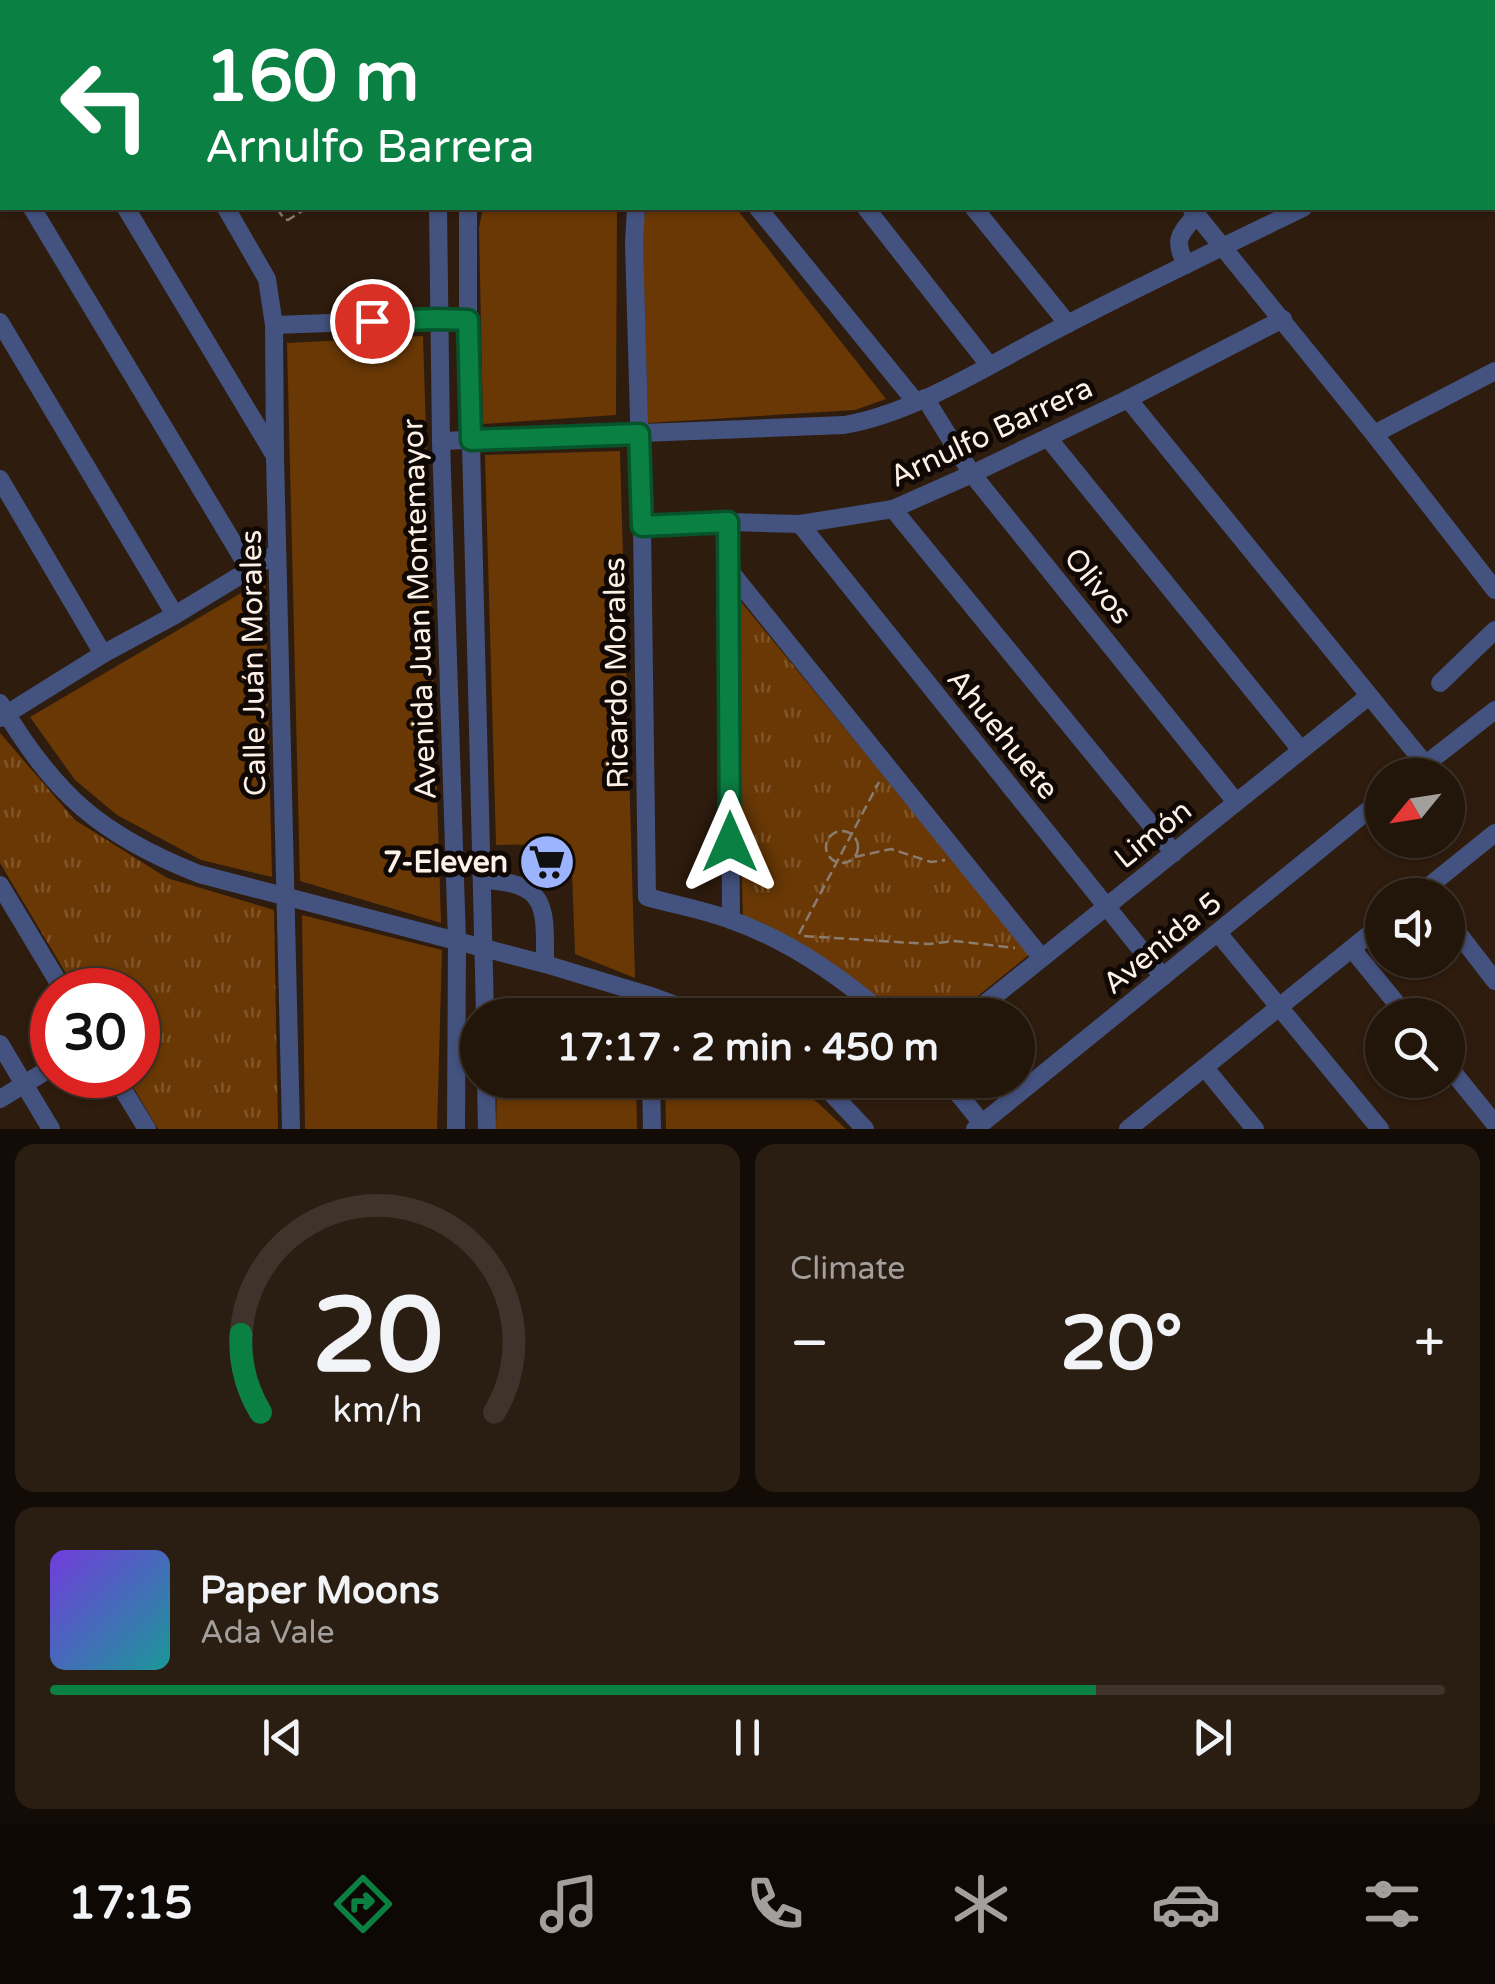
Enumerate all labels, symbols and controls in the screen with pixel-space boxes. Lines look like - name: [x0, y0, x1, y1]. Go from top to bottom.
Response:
- text: 160 m: [205, 36, 419, 120]
- icon: left: [40, 40, 170, 170]
- text: Arnulfo Barrera: [205, 121, 535, 175]
- pin: [330, 279, 415, 364]
- icon: arrive: [345, 294, 400, 349]
- street label: Arnulfo Barrera: [884, 369, 1099, 496]
- street label: Avenida Juan Montemayor: [394, 417, 445, 800]
- street label: Calle Juán Morales: [233, 529, 274, 797]
- street label: Olivos: [1056, 541, 1139, 632]
- street label: Ricardo Morales: [596, 557, 637, 789]
- street label: Ahuehuete: [939, 662, 1066, 807]
- north arrow: [1365, 758, 1465, 858]
- map controls: [1365, 758, 1465, 1098]
- position arrow: [678, 790, 782, 894]
- street label: Limón: [1107, 792, 1199, 877]
- supermarket icon: 7-Eleven: [517, 832, 577, 892]
- place label: 7-Eleven: [383, 844, 508, 881]
- button: sound: [1365, 878, 1465, 978]
- street label: Avenida 5: [1095, 884, 1229, 1002]
- speed limit sign: 30: [30, 968, 160, 1098]
- button: search: [1365, 998, 1465, 1098]
- text: 17:17 · 2 min · 450 m: [556, 1025, 939, 1071]
- text: Climate: [790, 1250, 905, 1288]
- text: 20: [312, 1275, 443, 1400]
- text: 20°: [1060, 1299, 1183, 1389]
- text: −: [790, 1311, 829, 1377]
- text: +: [1414, 1311, 1445, 1377]
- text: km/h: [333, 1389, 422, 1432]
- text: Paper Moons: [200, 1568, 440, 1614]
- text: Ada Vale: [200, 1614, 335, 1652]
- icon: previous: [255, 1710, 310, 1765]
- icon: pause: [720, 1710, 775, 1765]
- icon: next: [1185, 1710, 1240, 1765]
- icon: directions: [328, 1869, 398, 1939]
- icon: music: [534, 1869, 604, 1939]
- icon: phone: [740, 1869, 810, 1939]
- icon: climate: [946, 1869, 1016, 1939]
- icon: car: [1151, 1869, 1221, 1939]
- icon: filters: [1357, 1869, 1427, 1939]
- text: 17:15: [68, 1877, 193, 1931]

